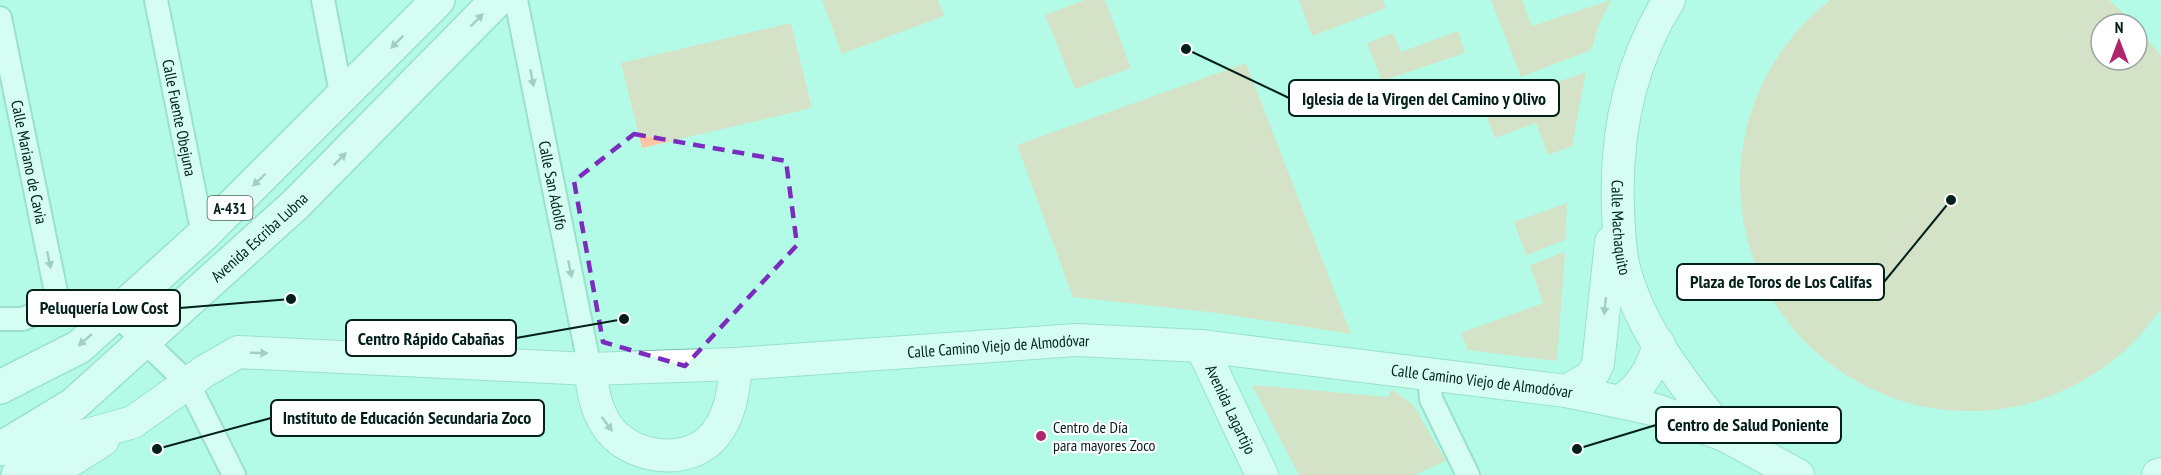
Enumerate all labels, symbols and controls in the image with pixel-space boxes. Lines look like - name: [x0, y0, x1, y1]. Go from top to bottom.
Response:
- north arrow: [2089, 12, 2149, 72]
- one-way arrow: [470, 13, 484, 28]
- text: N: [2115, 17, 2123, 37]
- one-way arrow: [391, 34, 405, 48]
- street label: Calle Fuente Obejuna: [158, 58, 201, 178]
- one-way arrow: [528, 69, 537, 88]
- callout: Iglesia de la Virgen del Camino y Olivo: [1289, 80, 1559, 116]
- text: Iglesia de la Virgen del Camino y Olivo: [1302, 87, 1546, 110]
- street label: Calle Mariano de Cavia: [7, 98, 52, 226]
- street label: Calle San Adolfo: [534, 139, 572, 232]
- one-way arrow: [333, 152, 347, 167]
- one-way arrow: [253, 172, 267, 186]
- street label: Calle Machaquito: [1608, 180, 1635, 277]
- street label: Avenida Escriba Lubna: [207, 188, 312, 286]
- road number: A-431: [208, 196, 252, 220]
- one-way arrow: [45, 251, 54, 270]
- one-way arrow: [566, 260, 575, 279]
- callout: Plaza de Toros de Los Califas: [1677, 264, 1884, 300]
- text: Plaza de Toros de Los Califas: [1690, 270, 1872, 293]
- callout: Peluquería Low Cost: [27, 290, 180, 326]
- text: Peluquería Low Cost: [40, 296, 169, 319]
- one-way arrow: [1600, 296, 1610, 315]
- callout: Centro Rápido Cabañas: [346, 320, 516, 356]
- text: Centro Rápido Cabañas: [358, 327, 504, 350]
- street label: Calle Camino Viejo de Almodóvar: [907, 330, 1091, 362]
- one-way arrow: [78, 334, 93, 347]
- one-way arrow: [249, 348, 268, 357]
- street label: Calle Camino Viejo de Almodóvar: [1390, 360, 1575, 402]
- street label: Avenida Lagartijo: [1201, 361, 1261, 457]
- callout: Instituto de Educación Secundaria Zoco: [271, 400, 544, 436]
- text: Instituto de Educación Secundaria Zoco: [283, 406, 531, 429]
- callout: Centro de Salud Poniente: [1656, 407, 1841, 443]
- text: Centro de Salud Poniente: [1667, 413, 1829, 436]
- one-way arrow: [601, 416, 613, 432]
- place label: Centro de Día para mayores Zoco: [1053, 417, 1156, 455]
- marker: Centro de Día para mayores Zoco: [1034, 429, 1048, 443]

